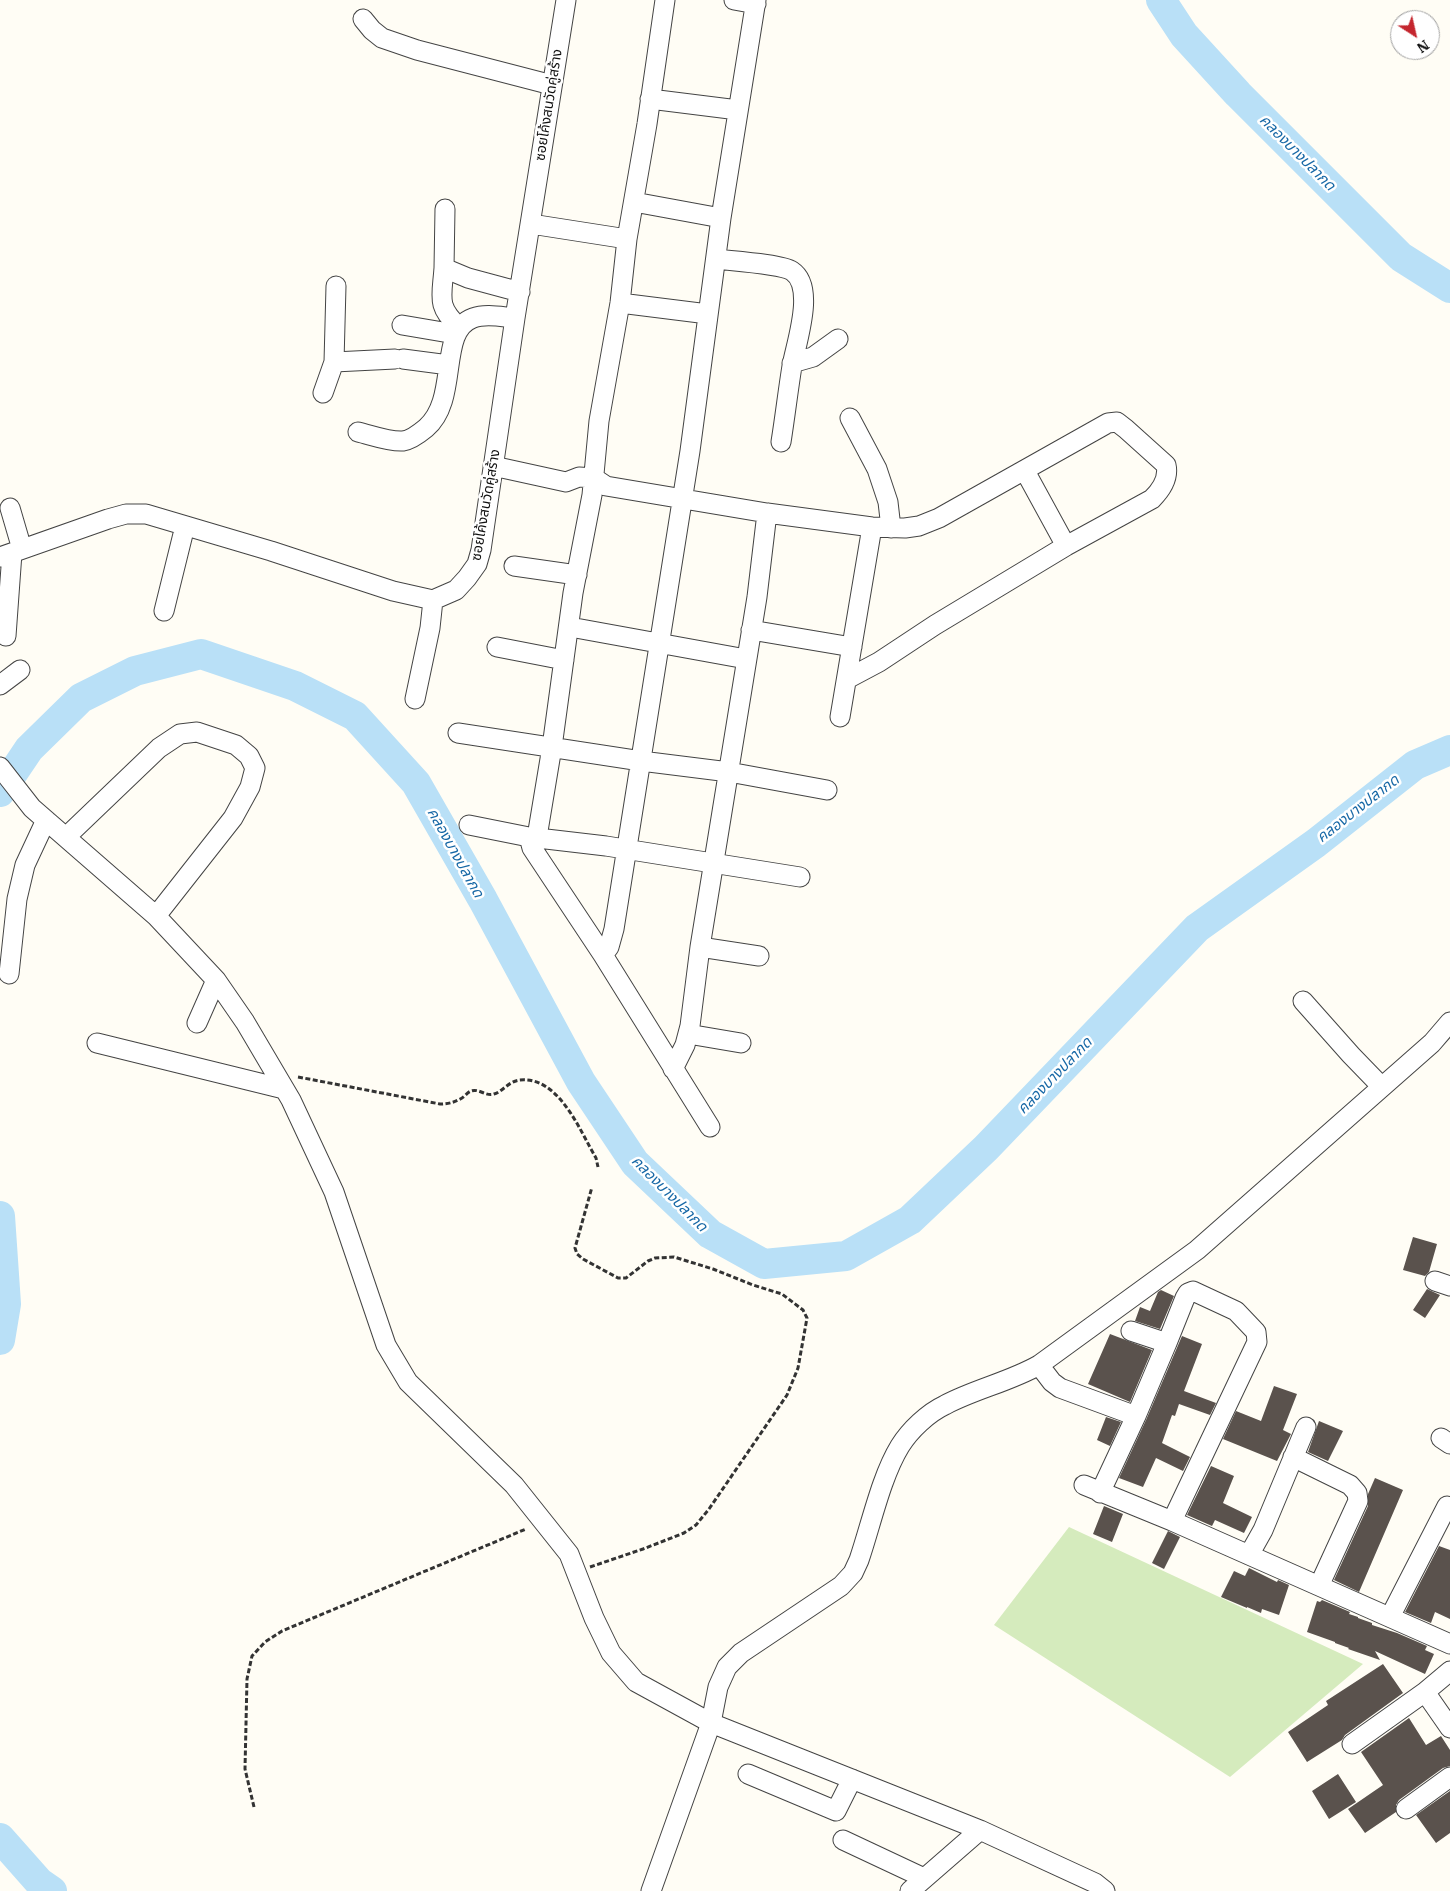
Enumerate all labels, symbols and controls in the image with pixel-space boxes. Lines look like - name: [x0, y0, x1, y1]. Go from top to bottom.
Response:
- north arrow: [1390, 10, 1440, 60]
- text: N: [1413, 36, 1433, 57]
- street label: ซอยโค้งสนวัดคู่สร้าง: [532, 48, 566, 162]
- water label: คลองบางปลากด: [1255, 111, 1339, 195]
- street label: ซอยโค้งสนวัดคู่สร้าง: [468, 448, 504, 562]
- water label: คลองบางปลากด: [1313, 771, 1403, 847]
- water label: คลองบางปลากด: [423, 805, 487, 901]
- water label: คลองบางปลากด: [1014, 1034, 1096, 1118]
- water label: คลองบางปลากด: [627, 1152, 711, 1236]

